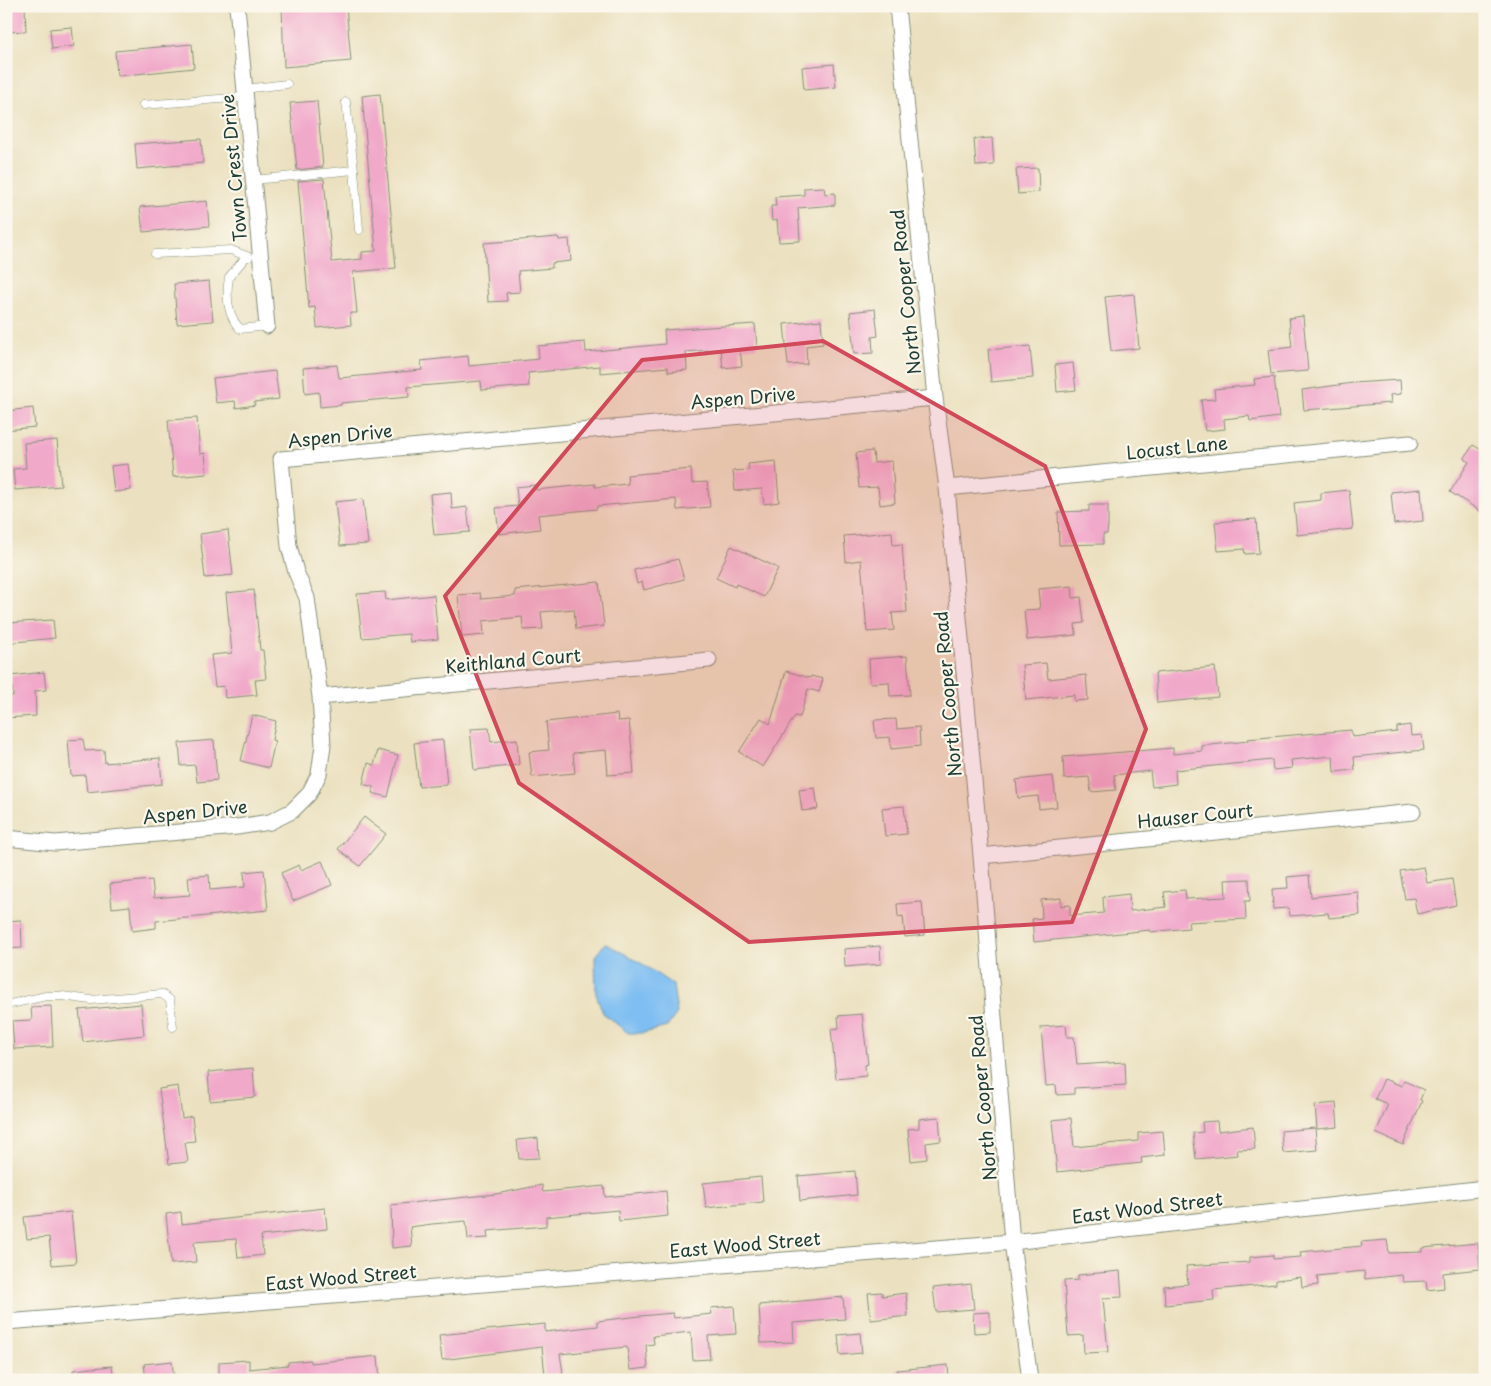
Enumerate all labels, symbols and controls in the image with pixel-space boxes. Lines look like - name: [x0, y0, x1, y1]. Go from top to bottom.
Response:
- street label: Town Crest Drive: [213, 93, 253, 243]
- street label: North Cooper Road: [883, 208, 927, 376]
- street label: Aspen Drive: [689, 379, 797, 415]
- street label: Aspen Drive: [286, 416, 394, 454]
- street label: Locust Lane: [1125, 428, 1229, 466]
- street label: North Cooper Road: [926, 610, 968, 778]
- street label: Keithland Court: [444, 641, 582, 679]
- street label: Aspen Drive: [141, 792, 249, 830]
- street label: Hauser Court: [1136, 795, 1254, 835]
- street label: North Cooper Road: [961, 1014, 1003, 1182]
- street label: East Wood Street: [1070, 1184, 1224, 1230]
- street label: East Wood Street: [668, 1224, 822, 1264]
- street label: East Wood Street: [264, 1257, 418, 1297]

